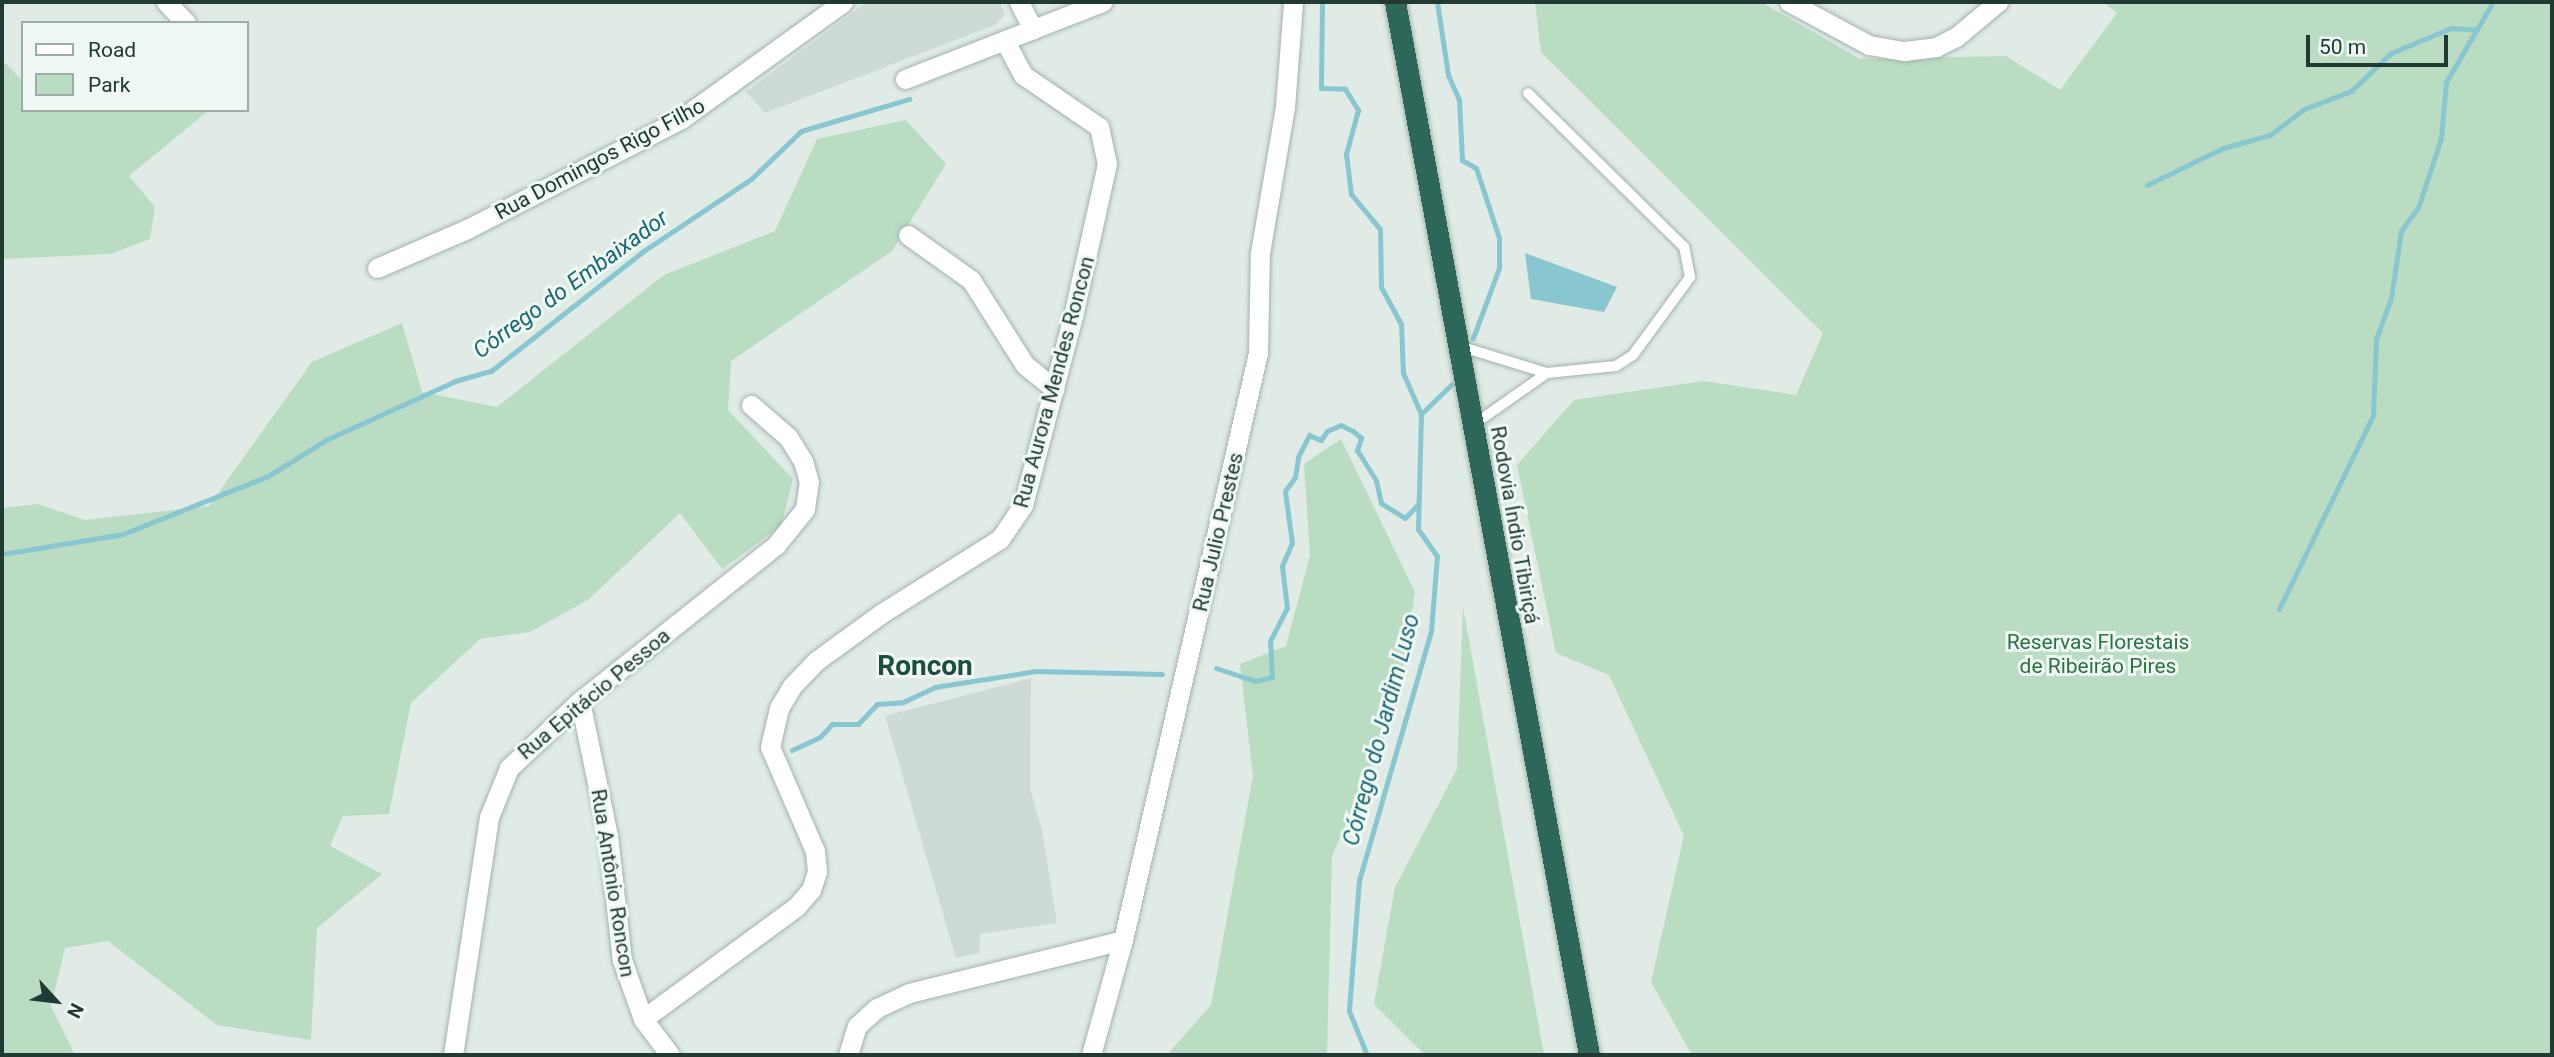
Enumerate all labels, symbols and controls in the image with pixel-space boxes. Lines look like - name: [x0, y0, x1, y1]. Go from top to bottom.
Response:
- legend: [21, 21, 248, 112]
- scale bar: [2309, 21, 2451, 65]
- text: 50 m: [2319, 35, 2366, 59]
- text: Road: [88, 38, 136, 62]
- text: Park: [88, 73, 130, 97]
- street label: Rua Domingos Rigo Filho: [491, 93, 709, 225]
- water label: Córrego do Embaixador: [468, 205, 674, 365]
- street label: Rua Aurora Mendes Roncon: [1008, 253, 1100, 511]
- street label: Rodovia Índio Tibiriçá: [1485, 424, 1545, 626]
- street label: Rua Julio Prestes: [1187, 450, 1249, 614]
- water label: Córrego do Jardim Luso: [1338, 611, 1426, 849]
- street label: Rua Epitácio Pessoa: [513, 623, 675, 765]
- park label: Reservas Florestais de Ribeirão Pires: [2007, 629, 2189, 679]
- district label: Roncon: [877, 649, 973, 683]
- street label: Rua Antônio Roncon: [586, 787, 640, 979]
- north arrow: [21, 966, 91, 1036]
- text: N: [62, 1000, 88, 1022]

